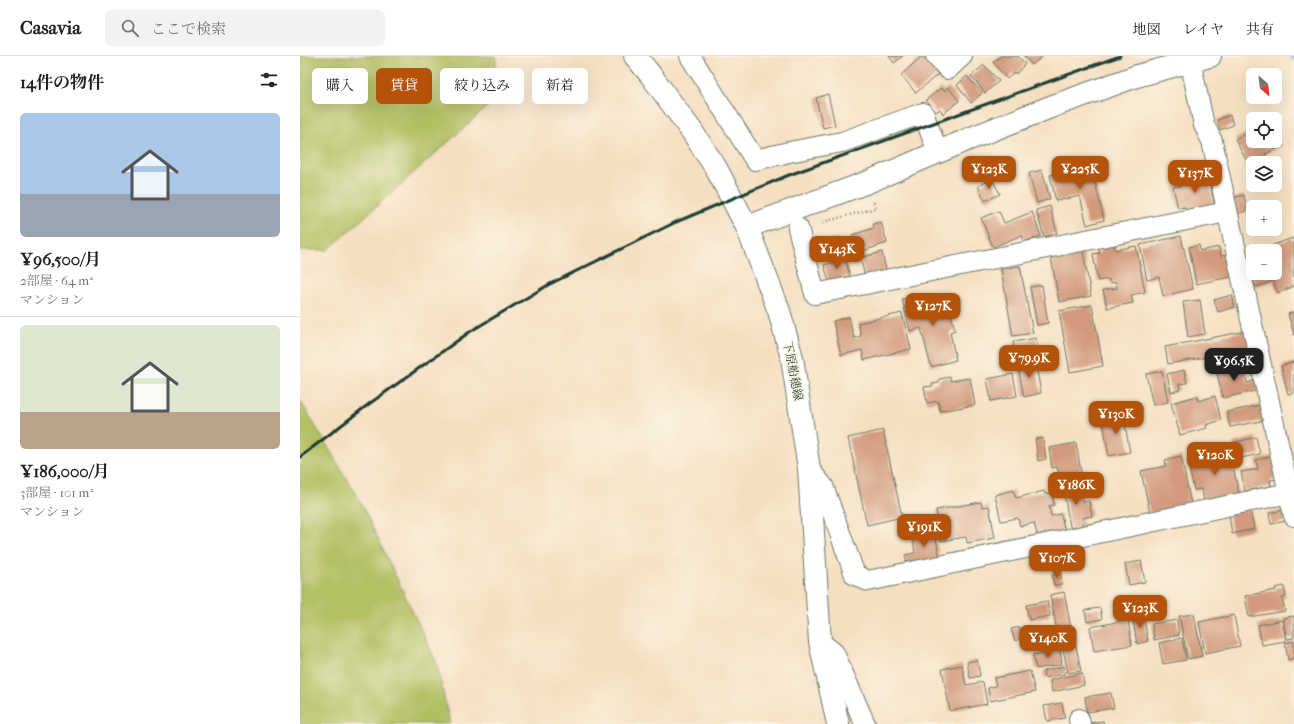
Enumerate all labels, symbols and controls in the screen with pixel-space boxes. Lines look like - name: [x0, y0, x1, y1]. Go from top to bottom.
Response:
- search box: [105, 10, 385, 46]
- text: Casavia: [20, 17, 81, 39]
- icon: search: [119, 17, 141, 39]
- text: ここで検索: [151, 20, 226, 38]
- text: 地図: [1133, 21, 1161, 38]
- text: レイヤ: [1183, 21, 1224, 38]
- text: 共有: [1246, 21, 1274, 38]
- chip: 購入: [312, 68, 368, 104]
- chip: 賃貸: [376, 68, 432, 104]
- chip: 絞り込み: [440, 68, 524, 104]
- chip: 新着: [532, 68, 588, 104]
- north arrow: [1246, 68, 1282, 104]
- map controls: [1246, 68, 1282, 280]
- icon: filters: [258, 69, 280, 91]
- text: 14件の物件: [20, 72, 104, 92]
- button: locate: [1246, 112, 1282, 148]
- icon: home: [114, 139, 186, 211]
- pin: ¥123K: [961, 156, 1017, 190]
- pin: ¥225K: [1052, 156, 1108, 190]
- button: layers: [1246, 156, 1282, 192]
- pin: ¥137K: [1167, 160, 1223, 194]
- text: ¥123K: [971, 161, 1007, 176]
- text: ¥225K: [1061, 161, 1099, 176]
- text: ¥137K: [1177, 165, 1213, 180]
- button: +: [1246, 200, 1282, 236]
- pin: ¥143K: [809, 236, 865, 270]
- text: ¥143K: [818, 241, 856, 256]
- button: −: [1246, 244, 1282, 280]
- text: ¥96,500/月: [20, 249, 101, 269]
- text: 2部屋 · 64 m²: [20, 273, 93, 288]
- text: マンション: [20, 292, 84, 307]
- pin: ¥127K: [905, 293, 961, 327]
- text: ¥127K: [914, 298, 952, 313]
- street label: 下原船穂線: [780, 340, 806, 402]
- pin: ¥79.9K: [996, 345, 1062, 379]
- pin: ¥96.5K: [1201, 348, 1267, 382]
- text: ¥79.9K: [1008, 350, 1050, 365]
- icon: home: [114, 351, 186, 423]
- text: ¥96.5K: [1213, 353, 1255, 368]
- pin: ¥130K: [1088, 401, 1144, 435]
- text: ¥130K: [1098, 406, 1134, 421]
- pin: ¥120K: [1187, 442, 1243, 476]
- text: ¥120K: [1196, 447, 1234, 462]
- text: ¥186,000/月: [20, 461, 110, 481]
- pin: ¥186K: [1048, 472, 1104, 506]
- text: ¥186K: [1057, 477, 1095, 492]
- text: 3部屋 · 101 m²: [20, 485, 93, 500]
- text: マンション: [20, 504, 84, 519]
- pin: ¥191K: [896, 514, 952, 548]
- text: ¥191K: [906, 519, 942, 534]
- pin: ¥107K: [1029, 545, 1085, 579]
- text: ¥107K: [1038, 550, 1076, 565]
- pin: ¥123K: [1112, 595, 1168, 629]
- text: ¥123K: [1122, 600, 1158, 615]
- pin: ¥140K: [1020, 625, 1076, 659]
- text: ¥140K: [1028, 630, 1068, 645]

